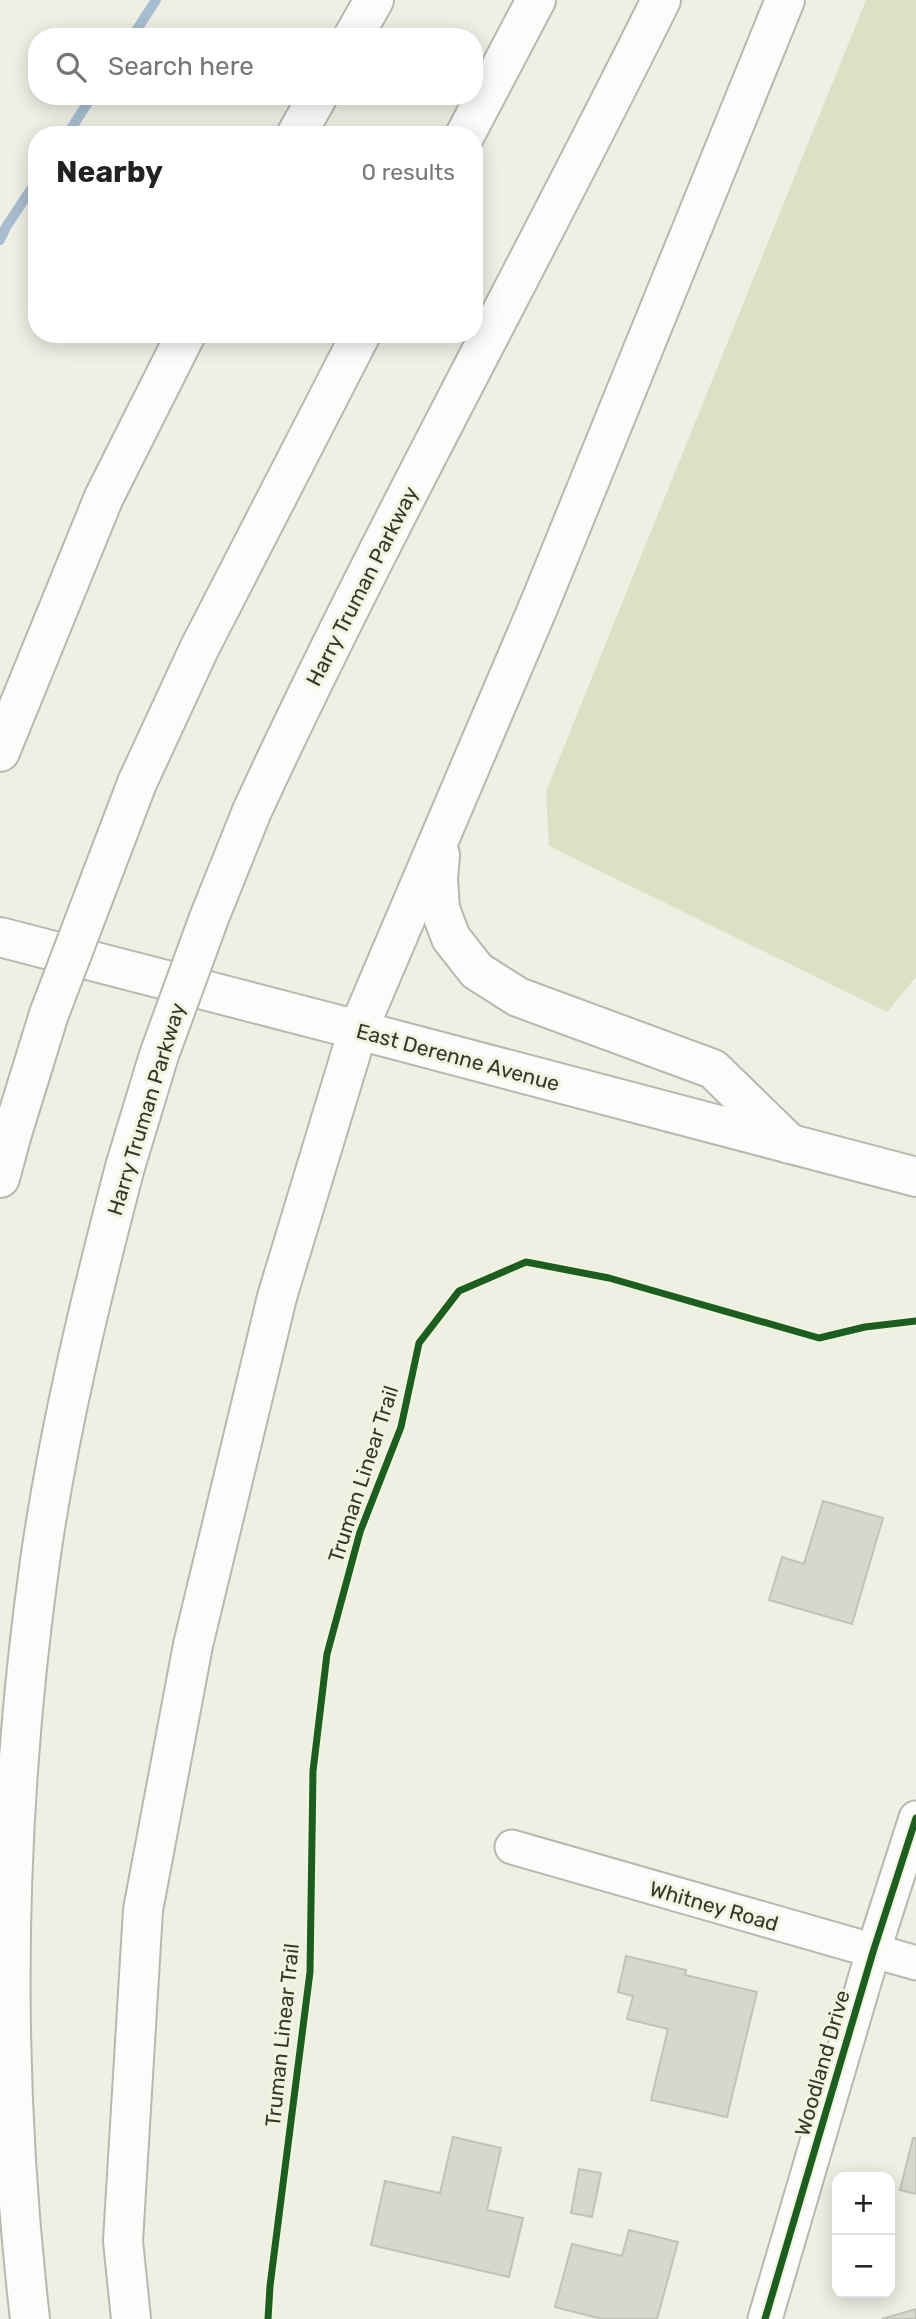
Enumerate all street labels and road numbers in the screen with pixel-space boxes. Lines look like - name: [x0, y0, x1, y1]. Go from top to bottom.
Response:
- street label: Harry Truman Parkway: [301, 482, 423, 690]
- street label: Harry Truman Parkway: [102, 999, 190, 1218]
- street label: East Derenne Avenue: [354, 1018, 562, 1096]
- street label: Truman Linear Trail: [323, 1382, 403, 1566]
- street label: Whitney Road: [647, 1876, 781, 1936]
- street label: Truman Linear Trail: [260, 1942, 304, 2128]
- street label: Woodland Drive: [789, 1987, 855, 2139]

